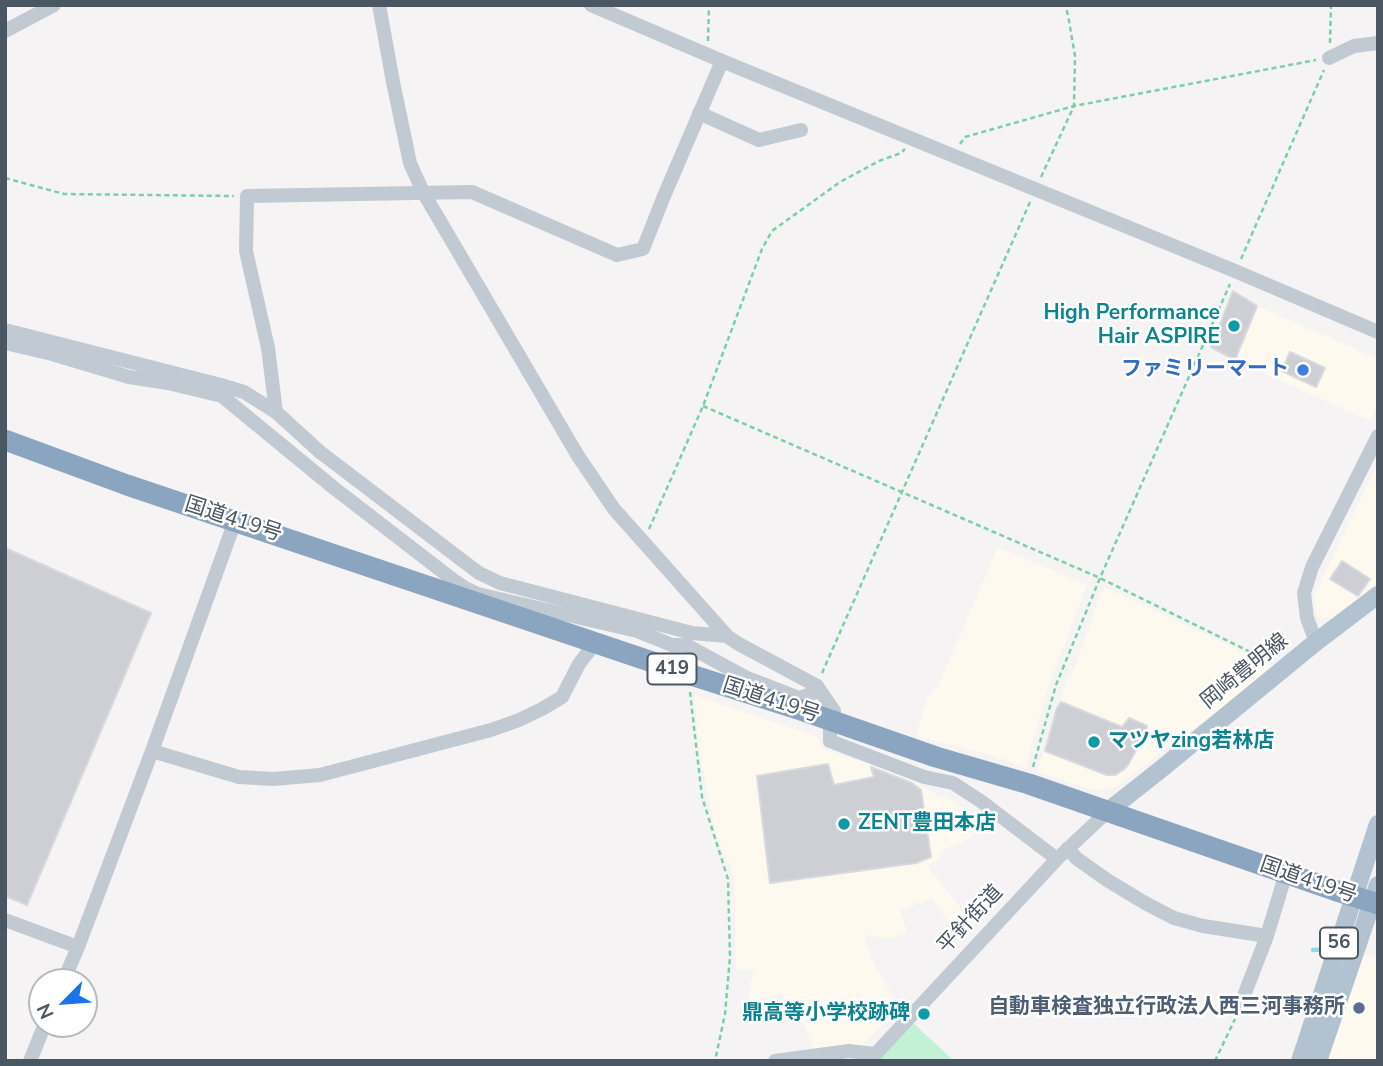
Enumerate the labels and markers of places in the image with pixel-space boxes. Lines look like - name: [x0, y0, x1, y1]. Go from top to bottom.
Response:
- place label: High Performance Hair ASPIRE: [1043, 301, 1220, 351]
- marker: High Performance Hair ASPIRE: [1226, 318, 1242, 334]
- place label: ファミリーマート: [1121, 357, 1289, 383]
- marker: ファミリーマート: [1295, 362, 1311, 378]
- place label: マツヤzing若林店: [1108, 729, 1274, 755]
- marker: マツヤzing若林店: [1086, 734, 1102, 750]
- place label: ZENT豊田本店: [858, 811, 996, 837]
- marker: ZENT豊田本店: [836, 816, 852, 832]
- place label: 自動車検査独立行政法人西三河事務所: [988, 995, 1345, 1021]
- marker: 自動車検査独立行政法人西三河事務所: [1351, 1000, 1367, 1016]
- place label: 鼎高等小学校跡碑: [742, 1001, 910, 1027]
- marker: 鼎高等小学校跡碑: [916, 1006, 932, 1022]

